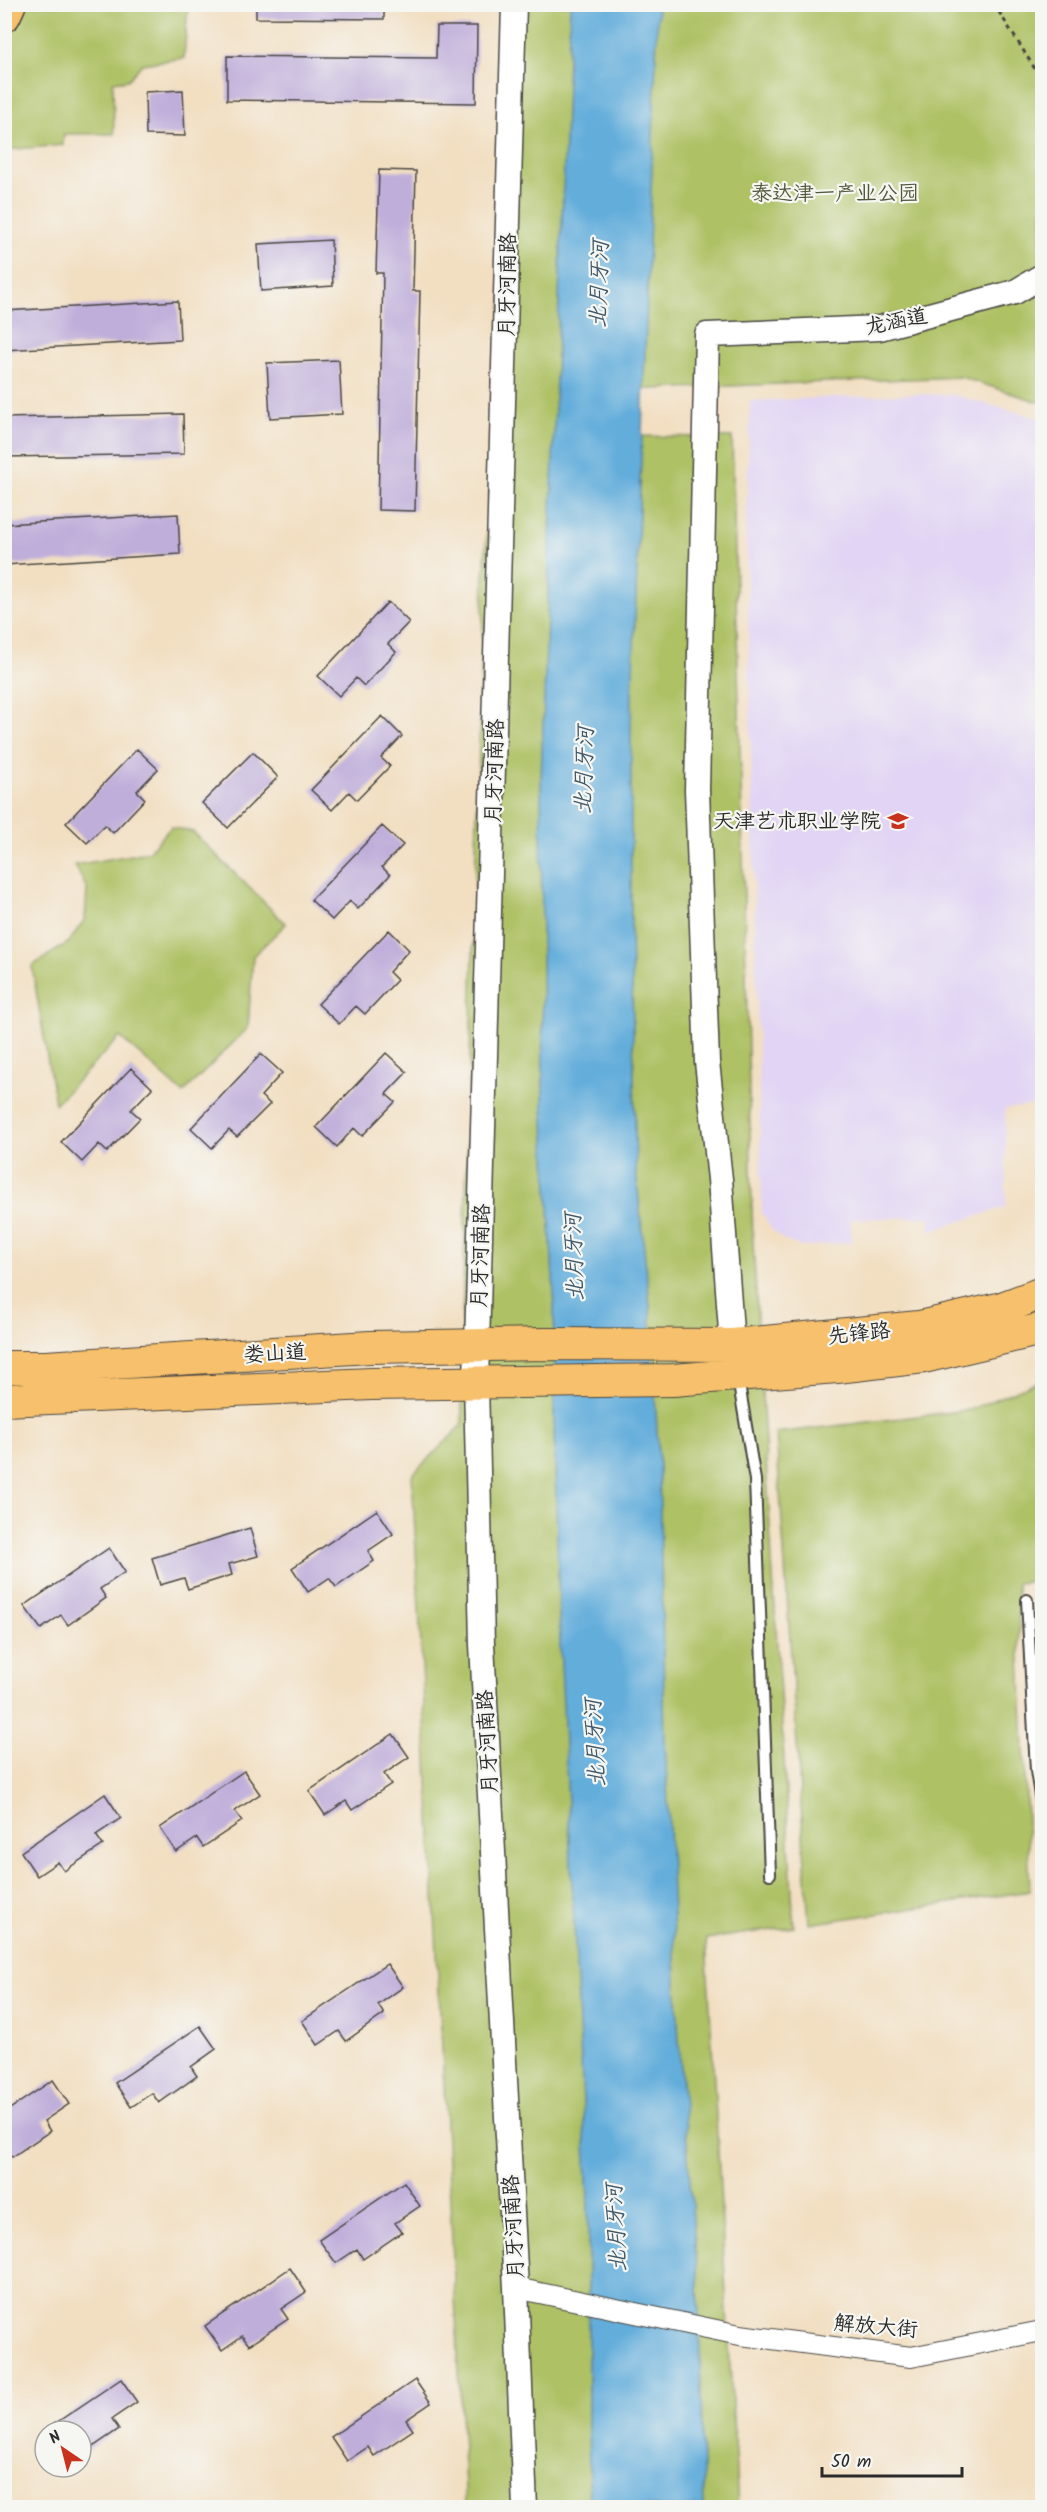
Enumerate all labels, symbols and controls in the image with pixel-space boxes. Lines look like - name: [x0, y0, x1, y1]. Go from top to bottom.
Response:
- park label: 泰达津一产业公园: [751, 178, 919, 211]
- street label: 月牙河南路: [491, 232, 526, 338]
- water label: 北月牙河: [581, 237, 620, 329]
- street label: 龙涵道: [862, 300, 930, 345]
- street label: 月牙河南路: [477, 718, 514, 824]
- water label: 北月牙河: [566, 723, 605, 815]
- place label: 天津艺术职业学院: [713, 806, 881, 839]
- school or university icon: 天津艺术职业学院: [886, 809, 910, 833]
- street label: 月牙河南路: [463, 1203, 500, 1309]
- water label: 北月牙河: [556, 1209, 595, 1302]
- street label: 先锋路: [826, 1315, 892, 1354]
- street label: 娄山道: [243, 1336, 307, 1373]
- street label: 月牙河南路: [469, 1689, 508, 1795]
- water label: 北月牙河: [577, 1695, 616, 1788]
- street label: 月牙河南路: [495, 2174, 534, 2280]
- water label: 北月牙河: [598, 2180, 637, 2273]
- street label: 解放大街: [833, 2307, 919, 2348]
- north arrow: [33, 2419, 93, 2479]
- text: N: [44, 2425, 67, 2451]
- scale bar: [822, 2440, 962, 2478]
- text: 50 m: [831, 2448, 871, 2477]

